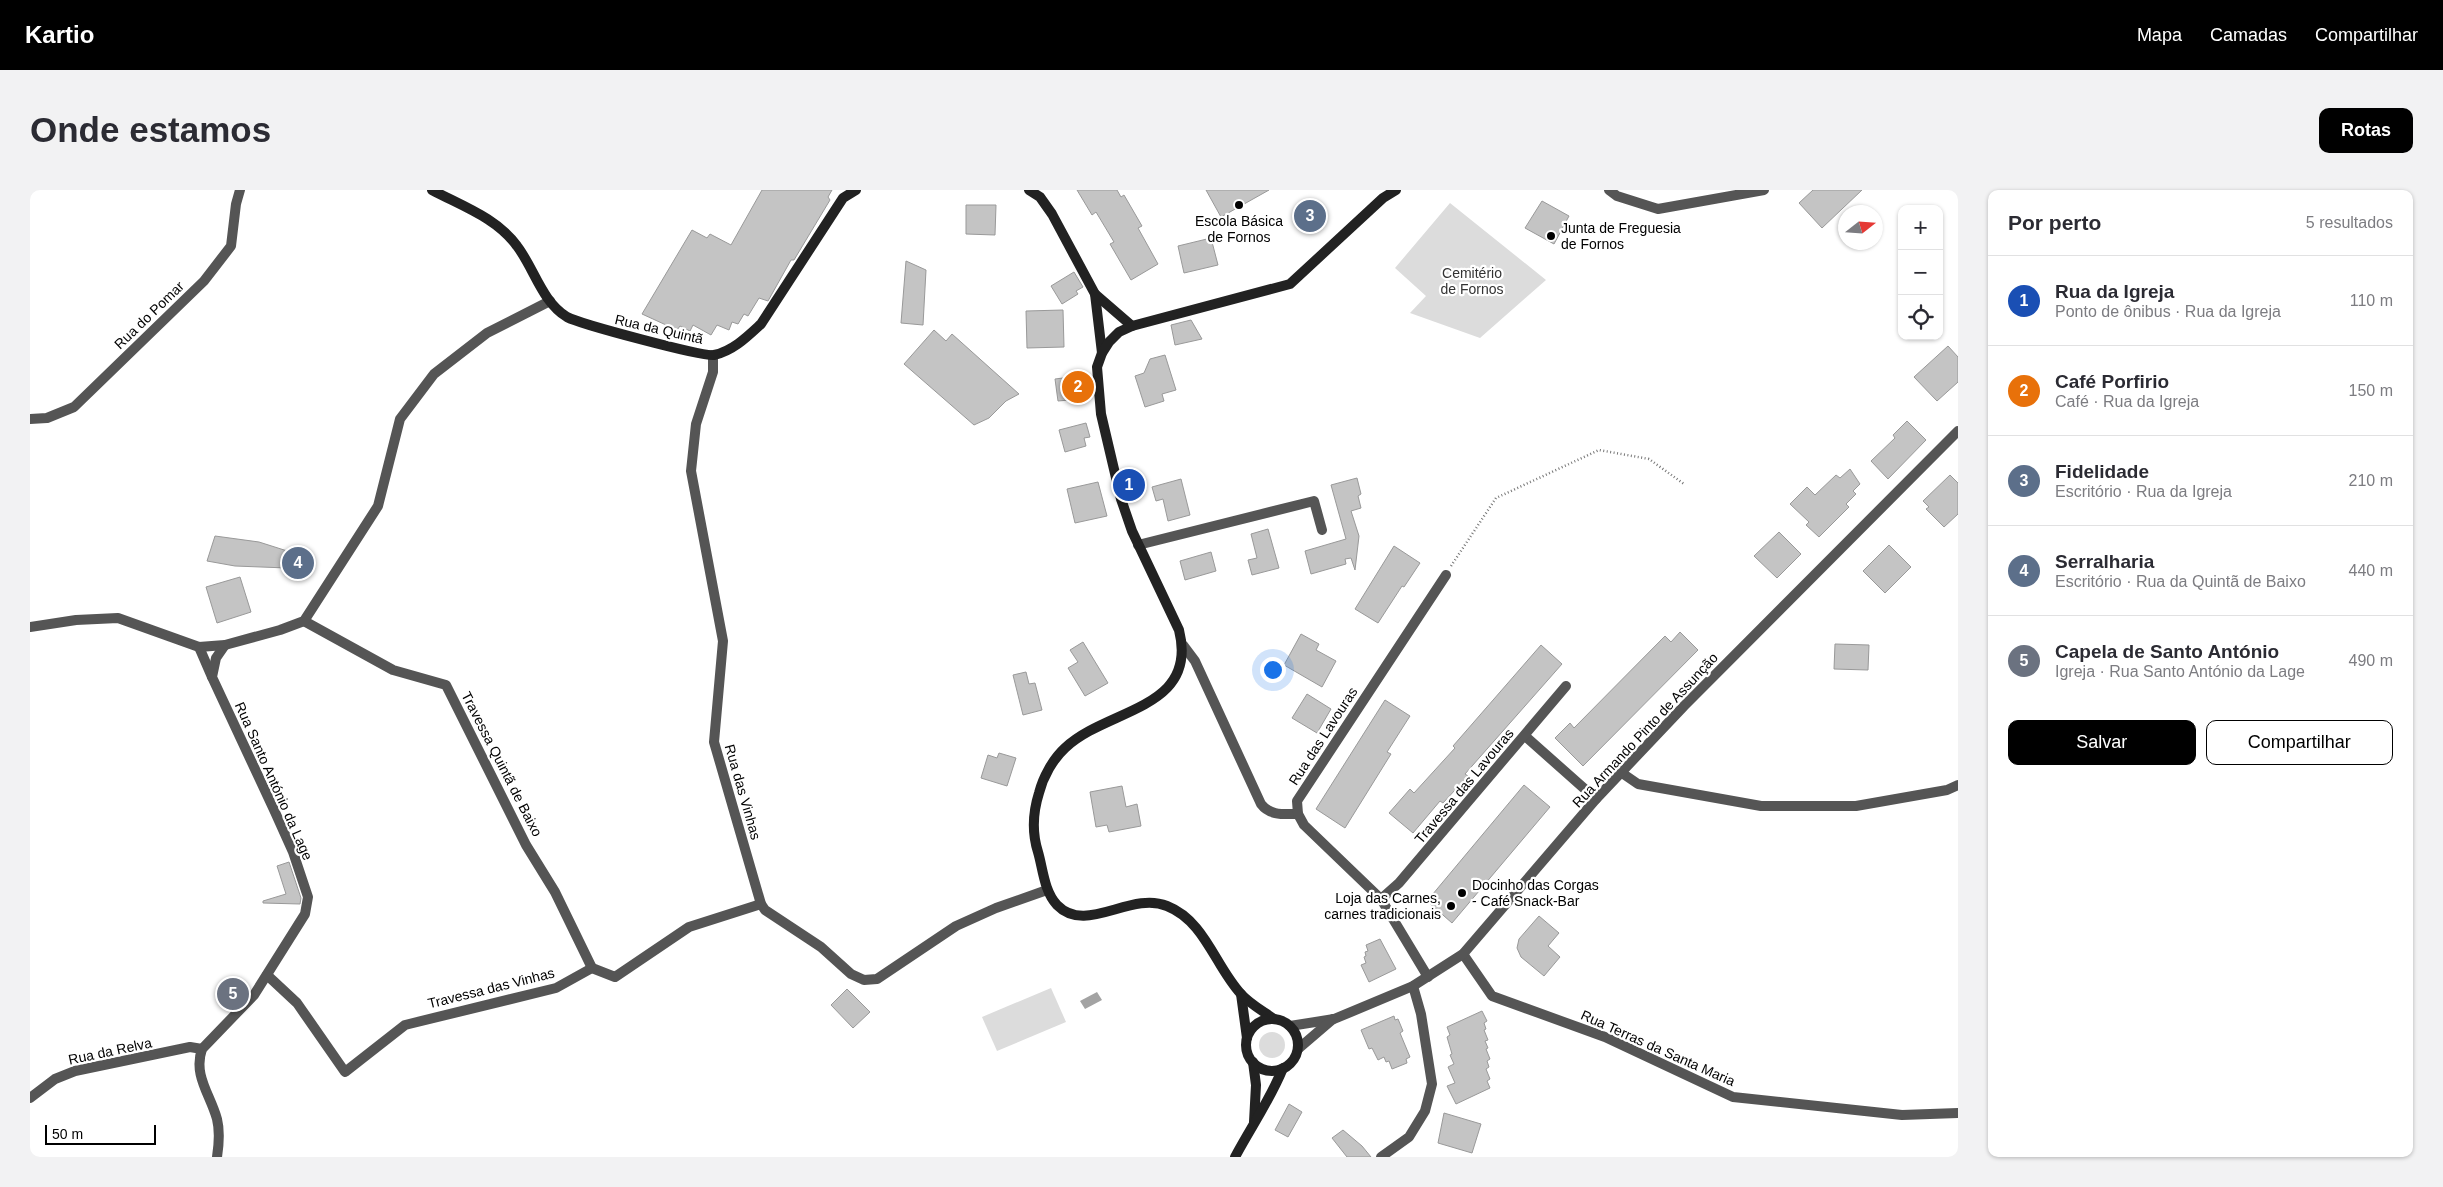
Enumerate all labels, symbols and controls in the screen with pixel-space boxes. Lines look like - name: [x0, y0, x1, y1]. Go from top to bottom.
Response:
- text: Kartio: [25, 21, 94, 48]
- text: Mapa: [2137, 25, 2182, 45]
- text: Camadas: [2210, 25, 2287, 45]
- text: Compartilhar: [2315, 25, 2418, 45]
- button: Rotas: [2319, 108, 2413, 153]
- text: Onde estamos: [30, 110, 271, 149]
- pin: 3: [1294, 197, 1326, 235]
- marker: Escola Básica de Fornos: [1233, 199, 1245, 211]
- north arrow: [1838, 205, 1883, 250]
- map controls: [1898, 205, 1943, 340]
- button: +: [1898, 205, 1943, 250]
- text: Por perto: [2008, 211, 2101, 234]
- place label: Escola Básica de Fornos: [1195, 213, 1283, 245]
- text: 5 resultados: [2306, 214, 2393, 231]
- place label: Junta de Freguesia de Fornos: [1561, 220, 1681, 252]
- marker: Junta de Freguesia de Fornos: [1545, 230, 1557, 242]
- button: −: [1898, 250, 1943, 295]
- park label: Cemitério de Fornos: [1440, 265, 1504, 297]
- street label: Rua do Pomar: [111, 278, 187, 352]
- text: Rua da Igreja: [2055, 281, 2174, 302]
- text: 1: [2020, 292, 2028, 309]
- text: 110 m: [2350, 292, 2393, 309]
- button: locate: [1898, 295, 1943, 340]
- text: Ponto de ônibus · Rua da Igreja: [2055, 303, 2281, 320]
- street label: Rua da Quintã: [613, 311, 705, 347]
- pin: 2: [1062, 368, 1094, 406]
- text: Café Porfirio: [2055, 371, 2169, 392]
- text: 2: [2020, 382, 2028, 399]
- text: 150 m: [2349, 382, 2393, 399]
- text: Café · Rua da Igreja: [2055, 393, 2199, 410]
- text: Fidelidade: [2055, 461, 2149, 482]
- pin: 1: [1113, 466, 1145, 504]
- text: 3: [2020, 472, 2028, 489]
- text: 210 m: [2349, 472, 2393, 489]
- text: Escritório · Rua da Igreja: [2055, 483, 2232, 500]
- pin: 4: [282, 544, 314, 582]
- text: Serralharia: [2055, 551, 2154, 572]
- text: 4: [2020, 562, 2028, 579]
- text: 440 m: [2349, 562, 2393, 579]
- text: Escritório · Rua da Quintã de Baixo: [2055, 573, 2306, 590]
- text: Capela de Santo António: [2055, 641, 2279, 662]
- street label: Rua Armando Pinto de Assunção: [1569, 649, 1721, 811]
- text: 5: [2020, 652, 2028, 669]
- text: 490 m: [2349, 652, 2393, 669]
- your location: [1260, 657, 1286, 683]
- text: Igreja · Rua Santo António da Lage: [2055, 663, 2305, 680]
- street label: Rua das Lavouras: [1285, 684, 1361, 788]
- street label: Travessa Quintã de Baixo: [458, 689, 546, 839]
- street label: Rua Santo António da Lage: [232, 700, 316, 863]
- button: Salvar: [2008, 720, 2196, 765]
- button: Compartilhar: [2206, 720, 2393, 765]
- street label: Travessa das Lavouras: [1411, 725, 1517, 847]
- street label: Rua das Vinhas: [722, 742, 764, 842]
- place label: Docinho das Corgas - Café Snack-Bar: [1472, 877, 1599, 909]
- marker: Docinho das Corgas - Café Snack-Bar: [1456, 887, 1468, 899]
- place label: Loja das Carnes, carnes tradicionais: [1324, 890, 1441, 922]
- marker: Loja das Carnes, carnes tradicionais: [1445, 900, 1457, 912]
- street label: Travessa das Vinhas: [426, 965, 556, 1011]
- pin: 5: [217, 975, 249, 1013]
- street label: Rua Terras da Santa Maria: [1578, 1007, 1738, 1089]
- street label: Rua da Relva: [67, 1034, 153, 1068]
- scale bar: [45, 1122, 156, 1145]
- text: 50 m: [52, 1126, 83, 1142]

